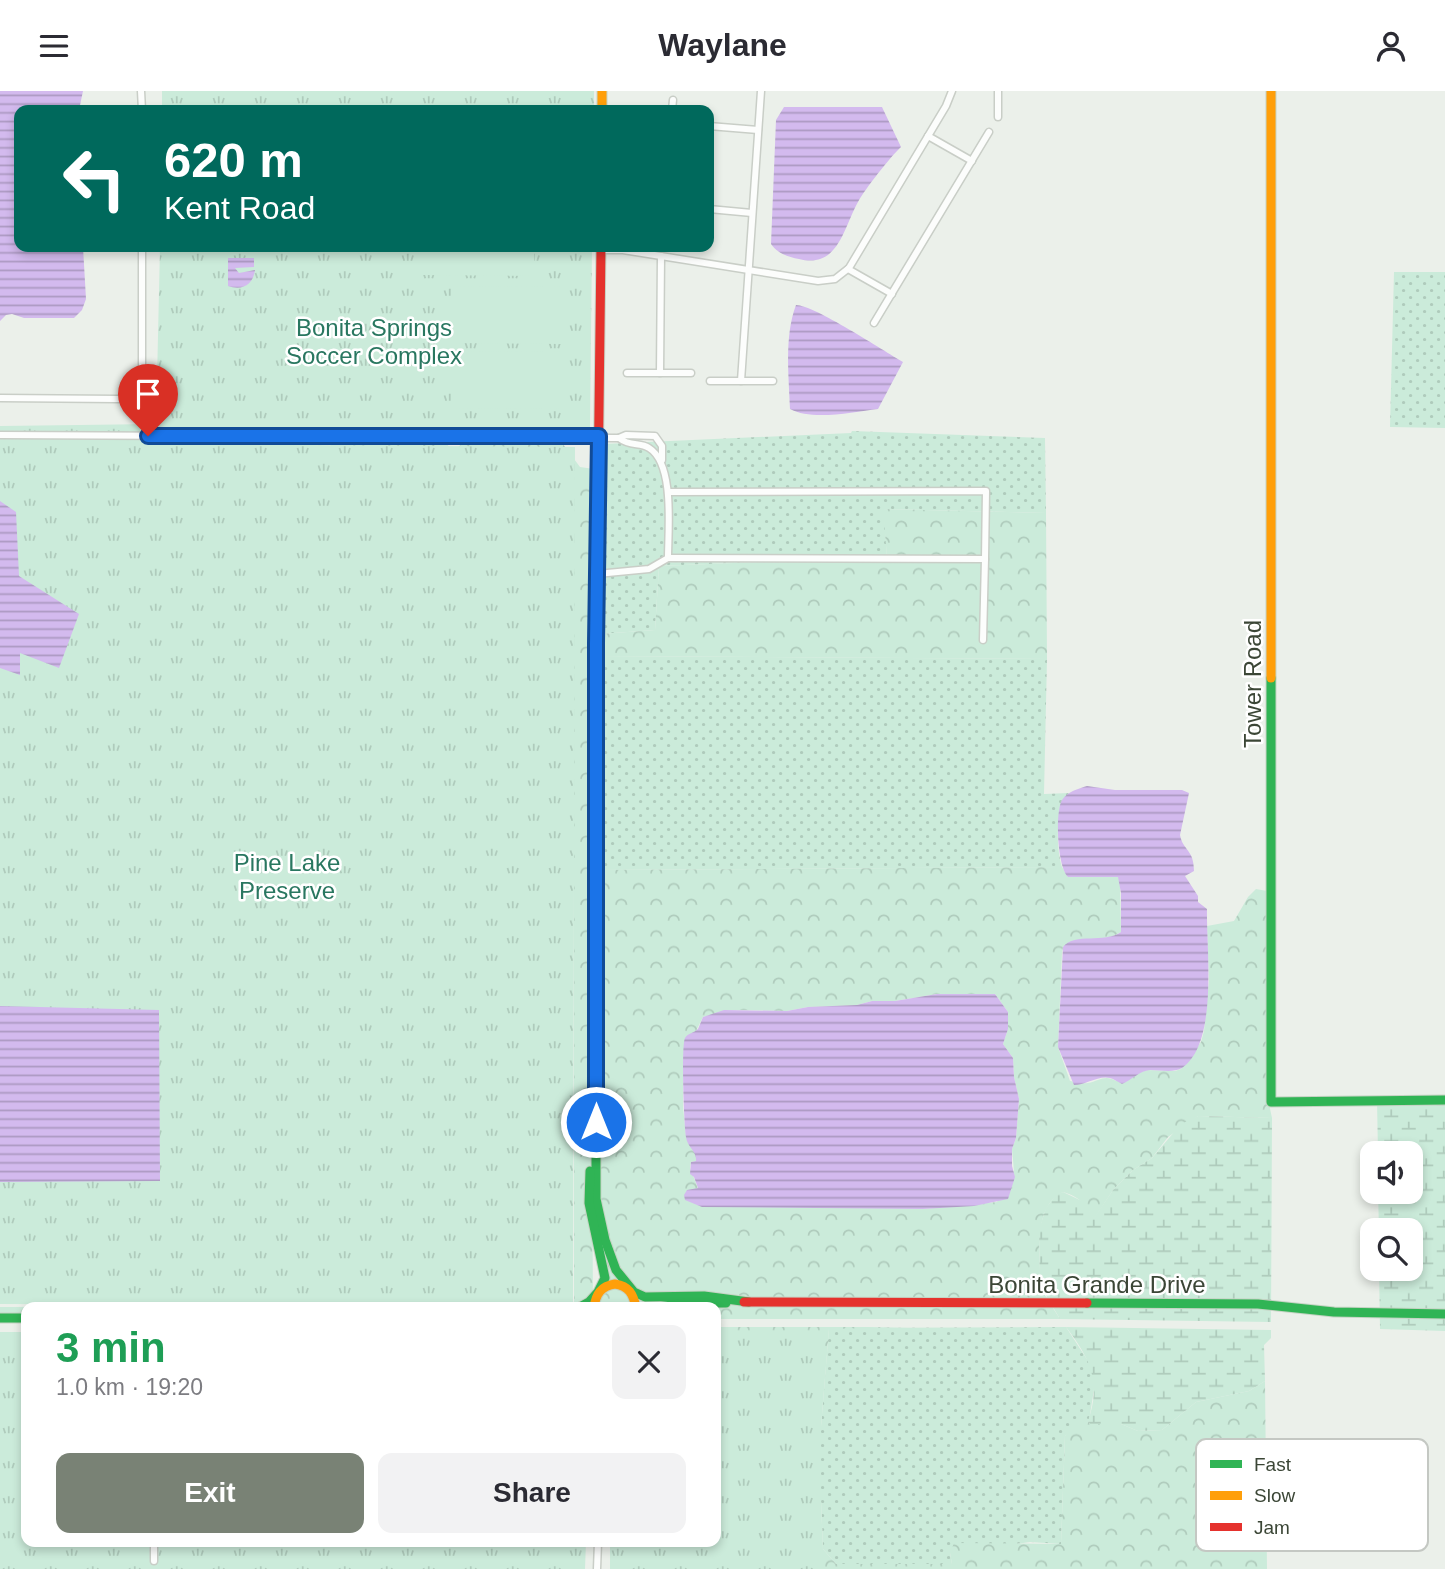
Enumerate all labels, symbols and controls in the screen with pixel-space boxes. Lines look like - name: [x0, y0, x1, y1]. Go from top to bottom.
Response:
- icon: menu: [35, 27, 73, 65]
- text: Waylane: [658, 27, 787, 63]
- icon: person: [1372, 27, 1410, 65]
- icon: left: [49, 133, 140, 224]
- text: 620 m: [164, 133, 303, 187]
- text: Kent Road: [164, 190, 315, 226]
- park label: Bonita Springs Soccer Complex: [286, 314, 462, 369]
- pin: [118, 364, 178, 436]
- icon: arrive: [129, 375, 167, 413]
- street label: Tower Road: [1239, 620, 1266, 748]
- park label: Pine Lake Preserve: [234, 849, 340, 904]
- position arrow: [559, 1085, 633, 1159]
- map controls: [1360, 1141, 1423, 1281]
- button: sound: [1360, 1141, 1423, 1204]
- button: search: [1360, 1218, 1423, 1281]
- street label: Bonita Grande Drive: [988, 1271, 1206, 1298]
- text: 3 min: [56, 1324, 166, 1371]
- button: close: [612, 1325, 686, 1399]
- text: 1.0 km · 19:20: [56, 1374, 203, 1400]
- legend: [1196, 1439, 1428, 1551]
- button: Exit: [56, 1453, 364, 1533]
- button: Share: [378, 1453, 686, 1533]
- text: Fast: [1254, 1454, 1292, 1475]
- text: Slow: [1254, 1485, 1295, 1506]
- text: Jam: [1254, 1517, 1290, 1538]

